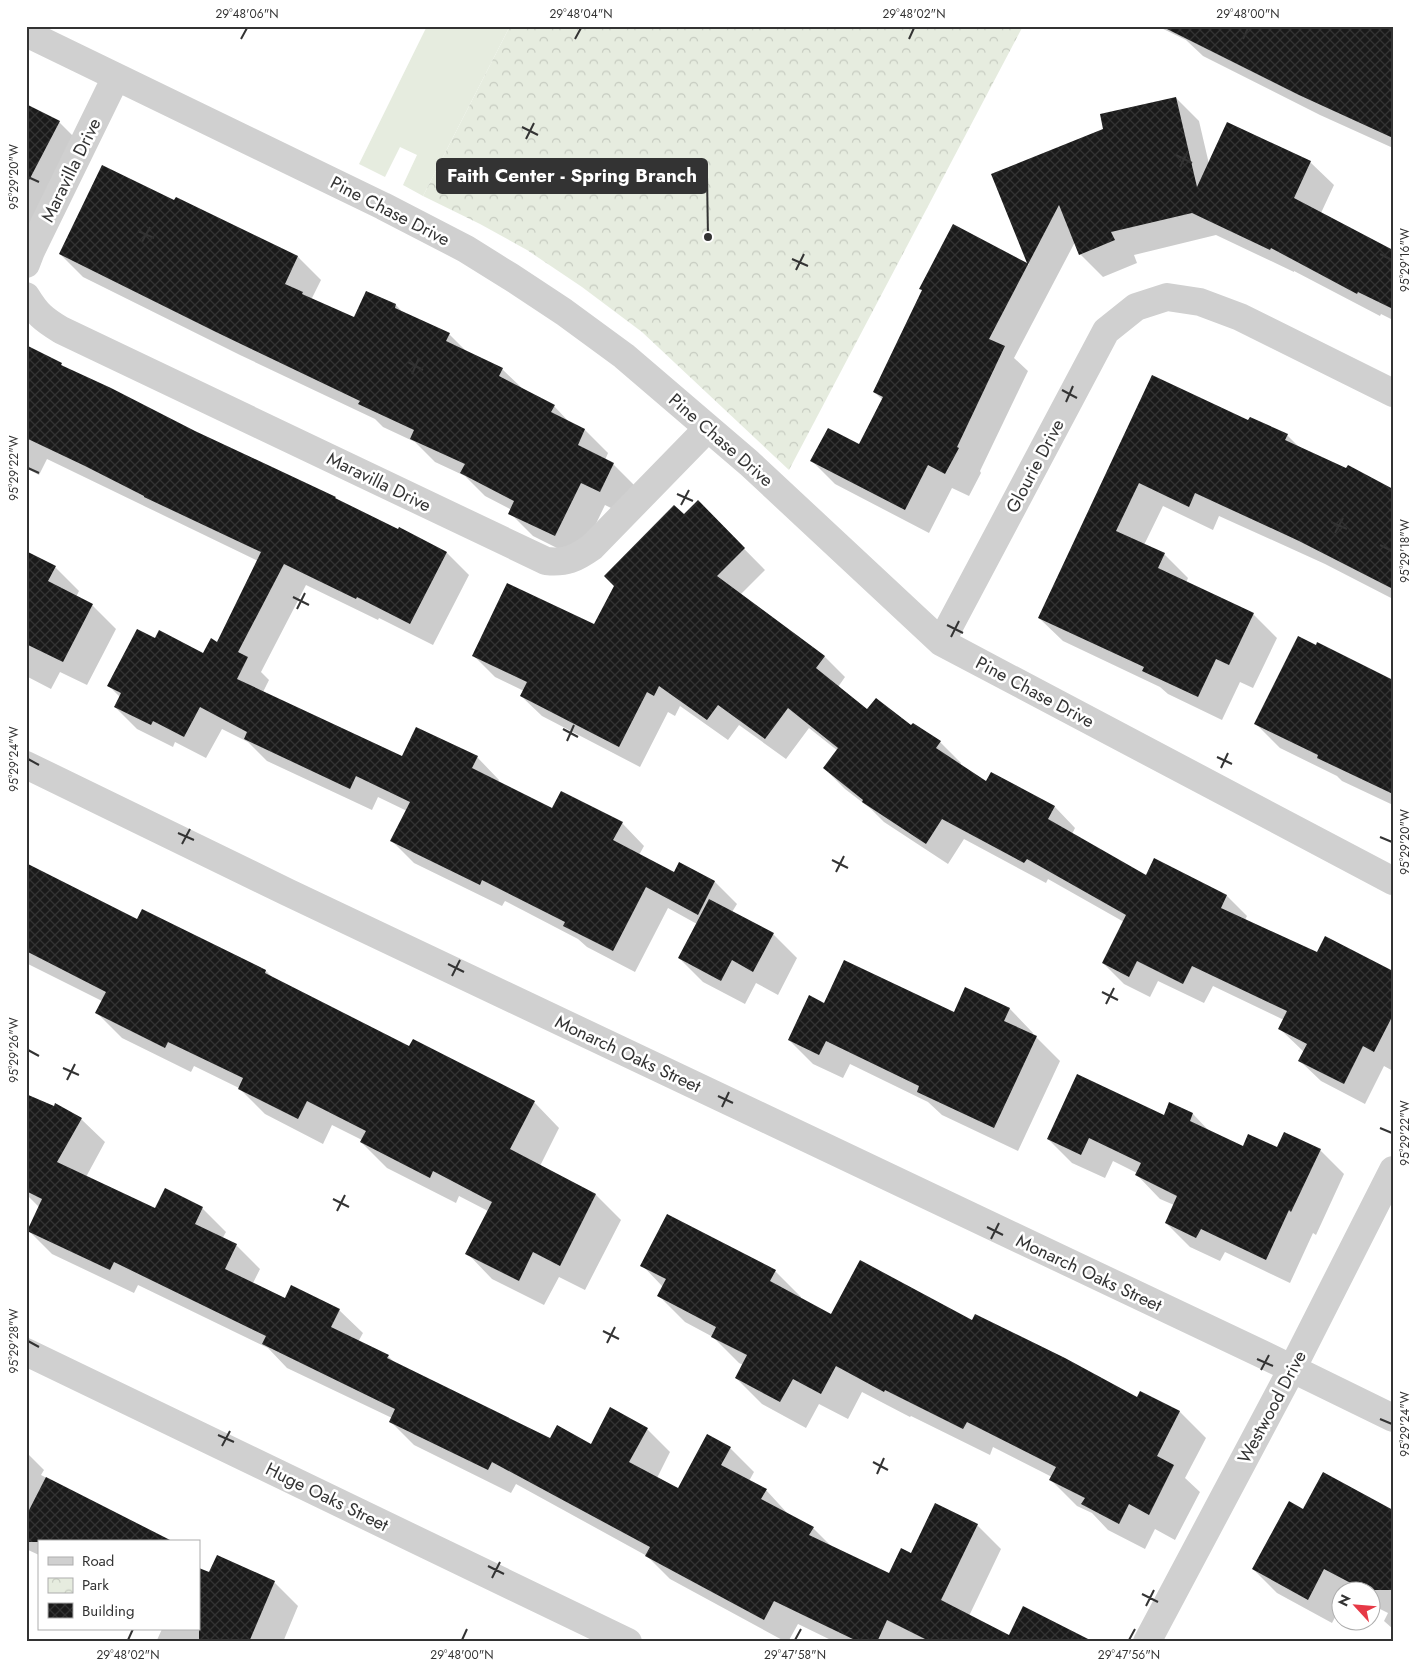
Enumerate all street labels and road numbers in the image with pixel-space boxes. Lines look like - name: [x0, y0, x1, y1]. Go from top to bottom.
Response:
- street label: Maravilla Drive: [35, 114, 107, 226]
- street label: Pine Chase Drive: [326, 170, 454, 252]
- street label: Pine Chase Drive: [663, 387, 779, 493]
- street label: Glourie Drive: [999, 414, 1071, 518]
- street label: Maravilla Drive: [323, 446, 435, 518]
- street label: Pine Chase Drive: [971, 650, 1099, 734]
- street label: Monarch Oaks Street: [551, 1009, 706, 1100]
- street label: Monarch Oaks Street: [1012, 1228, 1167, 1319]
- street label: Westwood Drive: [1231, 1346, 1313, 1468]
- street label: Huge Oaks Street: [261, 1456, 393, 1538]

